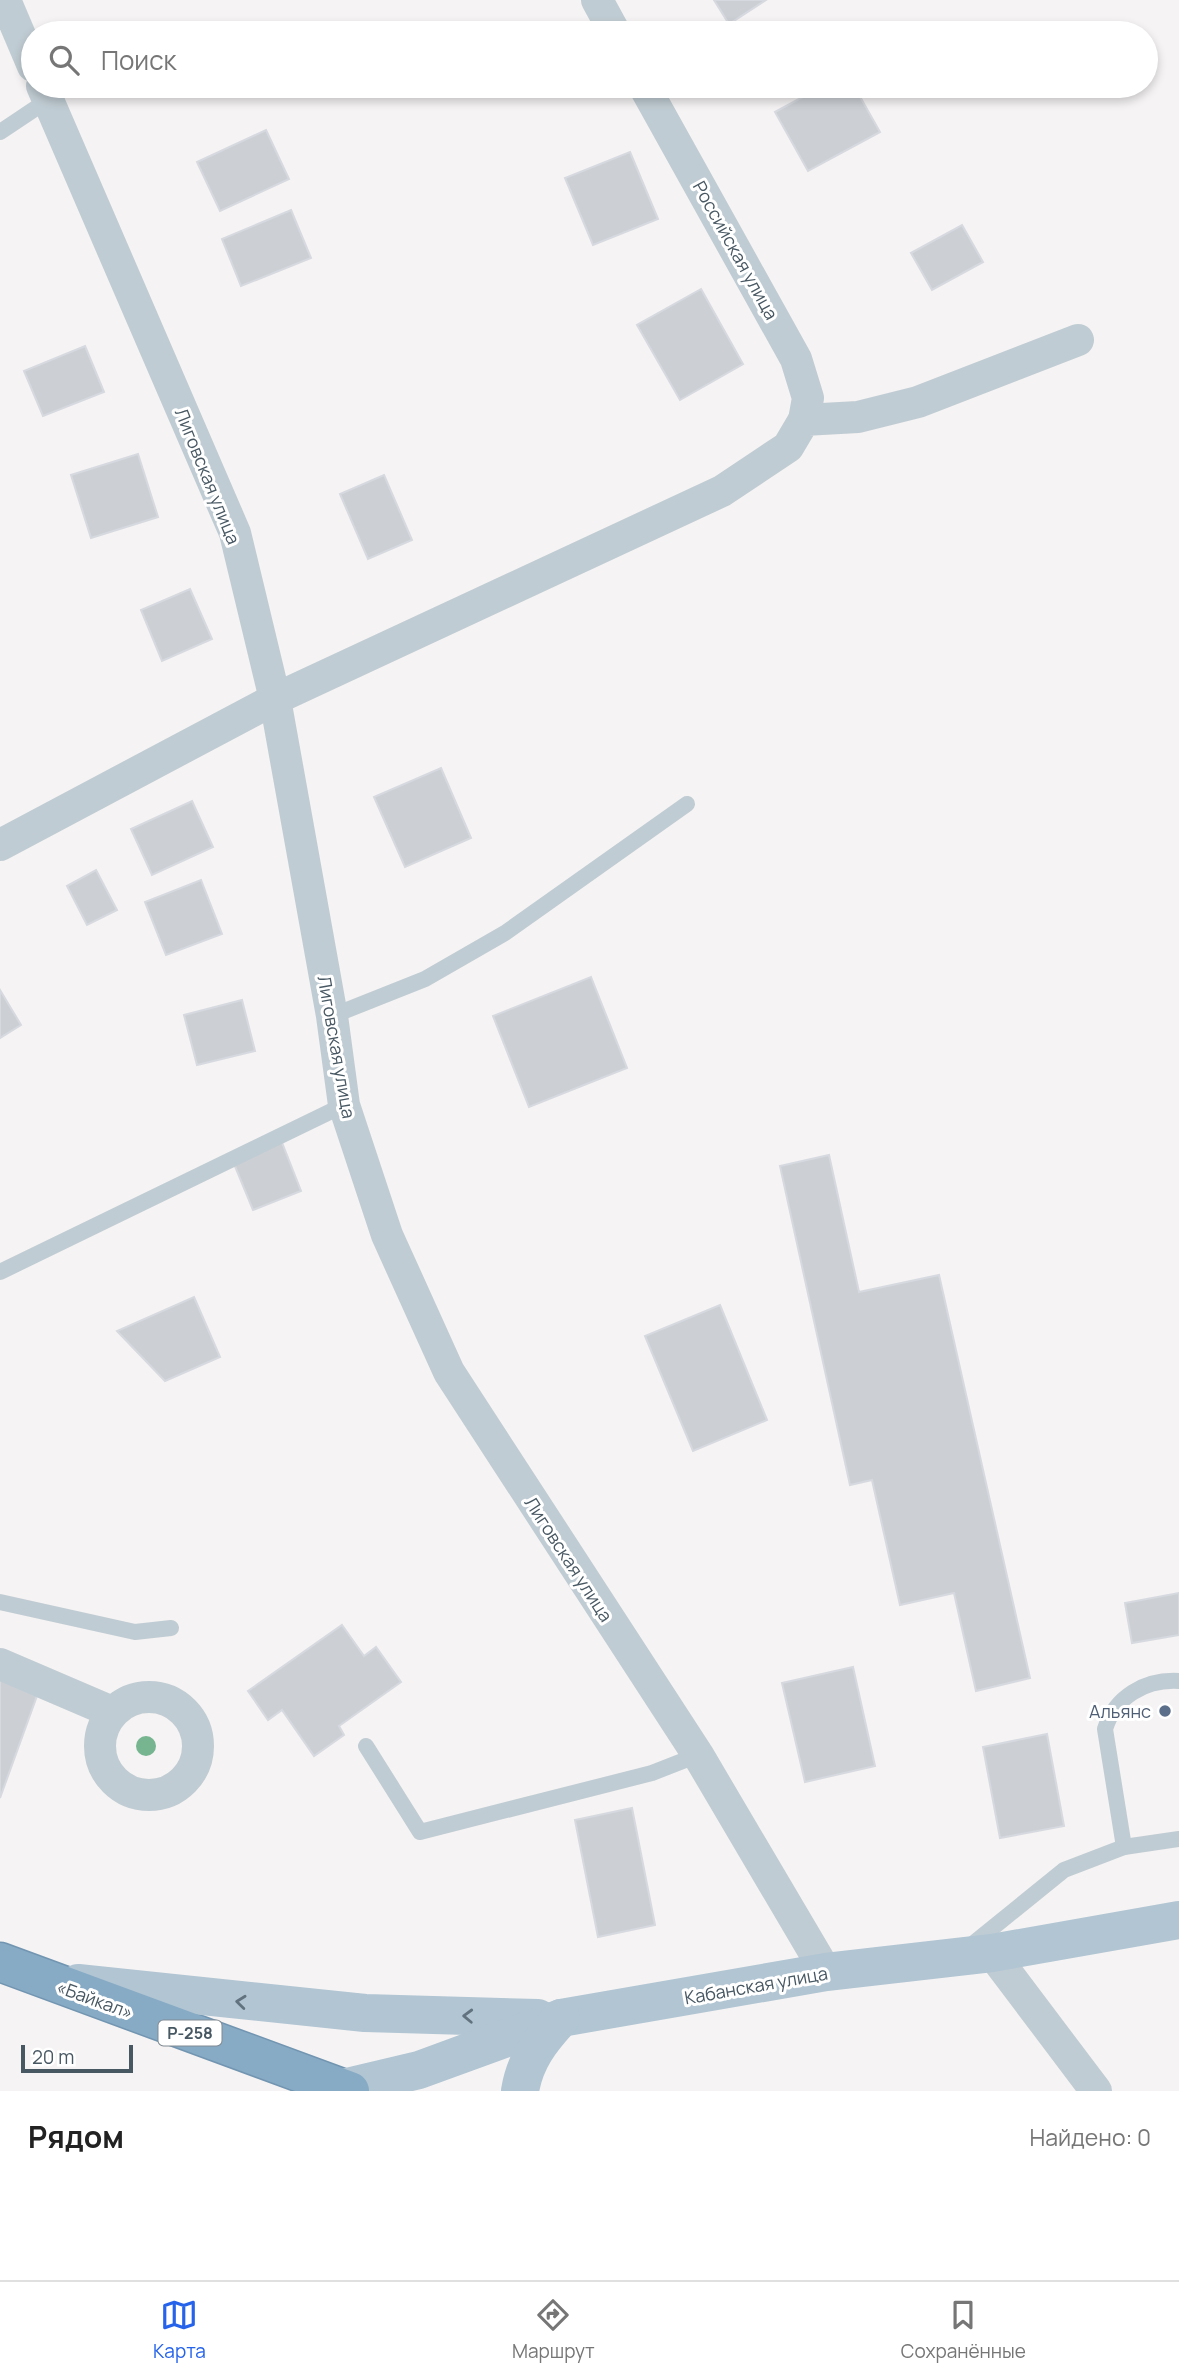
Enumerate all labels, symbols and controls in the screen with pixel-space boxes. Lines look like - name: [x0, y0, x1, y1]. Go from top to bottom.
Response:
- search box: [21, 21, 1158, 98]
- icon: search: [45, 41, 83, 79]
- text: Поиск: [101, 42, 176, 78]
- street label: Российская улица: [688, 176, 784, 324]
- street label: Лиговская улица: [170, 404, 246, 548]
- street label: Лиговская улица: [313, 974, 361, 1120]
- street label: Лиговская улица: [520, 1492, 618, 1626]
- place label: Альянс: [1089, 1699, 1151, 1723]
- marker: Альянс: [1157, 1703, 1173, 1719]
- street label: Кабанская улица: [682, 1961, 830, 2009]
- street label: «Байкал»: [53, 1974, 137, 2024]
- one-way arrow: [235, 1995, 247, 2010]
- one-way arrow: [462, 2008, 473, 2024]
- road number: Р-258: [158, 2021, 222, 2046]
- scale bar: [21, 2042, 133, 2074]
- text: 20 m: [32, 2044, 74, 2070]
- text: Рядом: [28, 2116, 124, 2157]
- text: Найдено: 0: [1029, 2121, 1151, 2153]
- tab: Карта: [153, 2296, 206, 2364]
- tab: Маршрут: [512, 2296, 595, 2364]
- tab: Сохранённые: [901, 2296, 1026, 2364]

